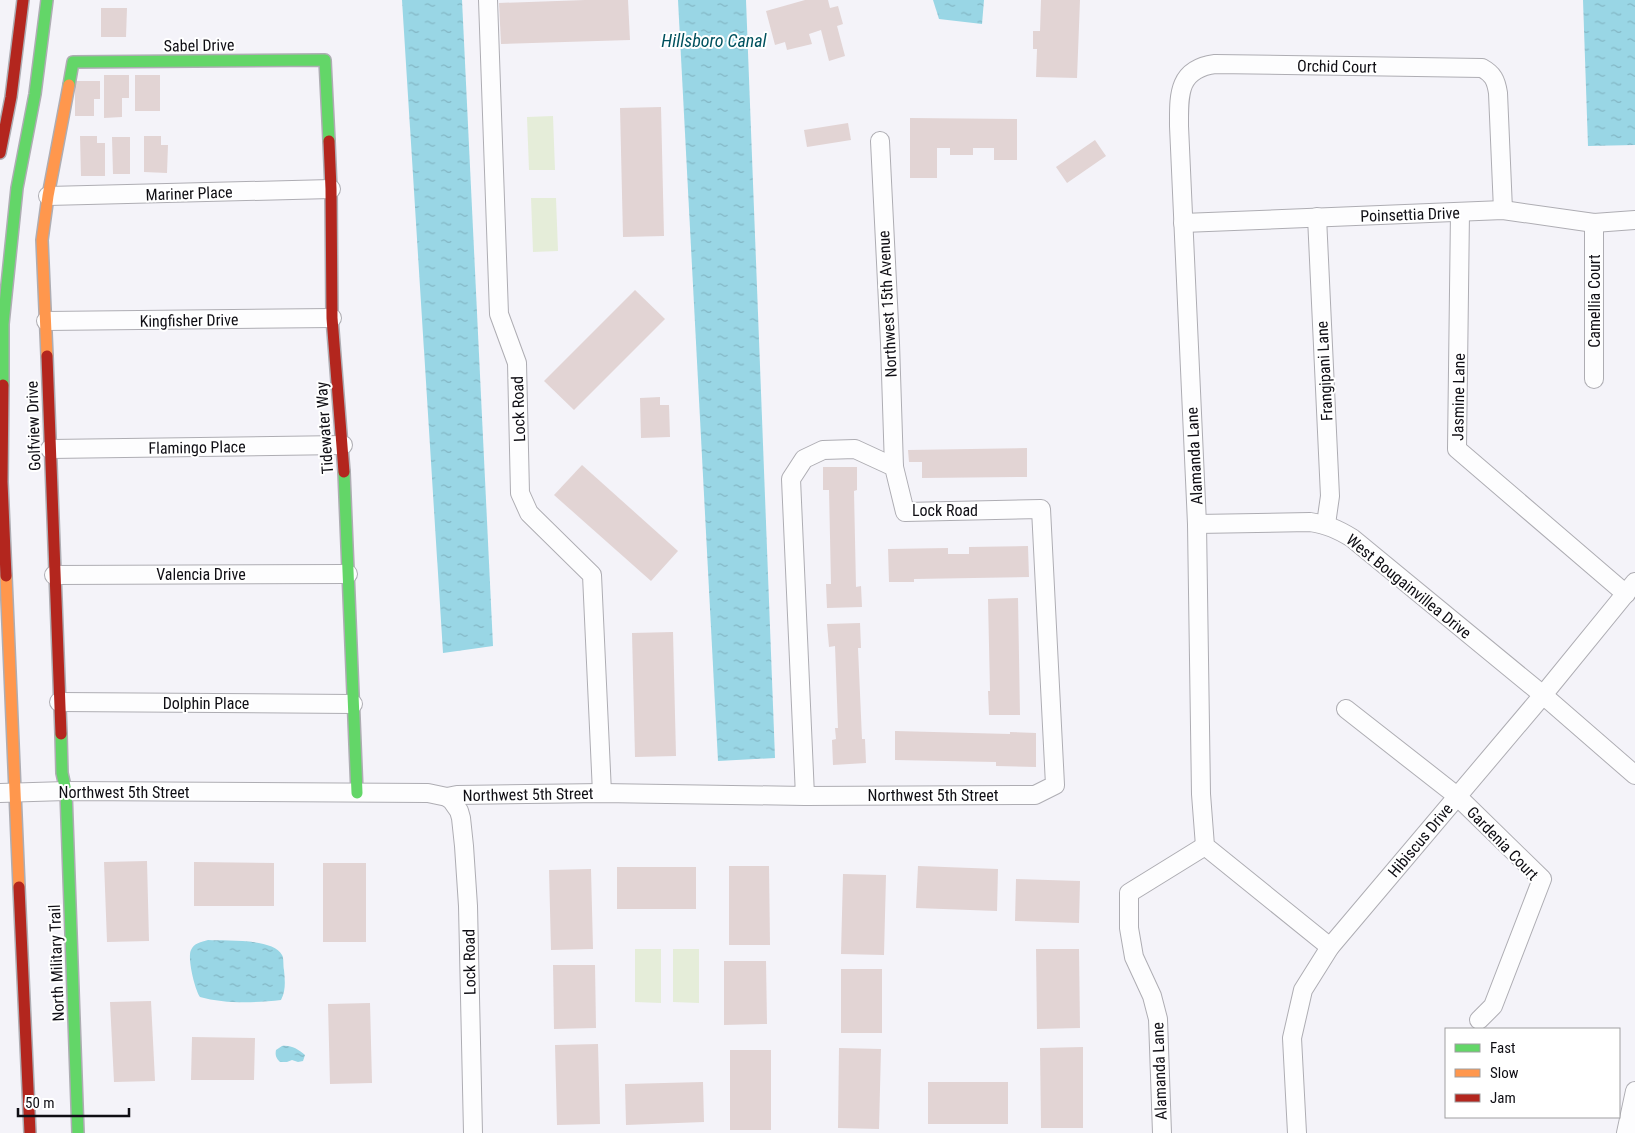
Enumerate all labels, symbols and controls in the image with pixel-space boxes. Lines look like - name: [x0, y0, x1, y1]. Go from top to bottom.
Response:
- water label: Hillsboro Canal: [661, 30, 768, 51]
- street label: Sabel Drive: [164, 35, 234, 56]
- street label: Orchid Court: [1297, 56, 1377, 77]
- street label: Mariner Place: [145, 182, 233, 205]
- street label: Poinsettia Drive: [1360, 203, 1460, 226]
- street label: Northwest 15th Avenue: [874, 230, 901, 378]
- street label: Camellia Court: [1585, 254, 1604, 348]
- street label: Kingfisher Drive: [139, 310, 239, 331]
- street label: Frangipani Lane: [1312, 320, 1337, 422]
- street label: Jasmine Lane: [1448, 353, 1469, 441]
- street label: Lock Road: [508, 376, 529, 442]
- street label: Golfview Drive: [22, 381, 45, 471]
- street label: Tidewater Way: [312, 381, 337, 475]
- street label: Alamanda Lane: [1182, 407, 1207, 505]
- street label: Flamingo Place: [148, 437, 246, 458]
- street label: Lock Road: [912, 501, 978, 520]
- street label: West Bougainvillea Drive: [1342, 530, 1475, 643]
- street label: Valencia Drive: [156, 565, 246, 584]
- street label: Dolphin Place: [163, 694, 249, 713]
- street label: Northwest 5th Street: [59, 783, 190, 802]
- street label: Northwest 5th Street: [462, 784, 594, 805]
- street label: Northwest 5th Street: [868, 786, 999, 805]
- street label: Hibiscus Drive: [1384, 800, 1457, 881]
- street label: Gardenia Court: [1463, 803, 1543, 884]
- street label: North Military Trail: [45, 904, 68, 1022]
- street label: Lock Road: [459, 929, 480, 995]
- street label: Alamanda Lane: [1148, 1022, 1171, 1120]
- legend: [1445, 1028, 1620, 1118]
- text: Fast: [1490, 1039, 1515, 1057]
- text: Slow: [1490, 1064, 1519, 1082]
- scale bar: [18, 1086, 129, 1118]
- text: Jam: [1490, 1089, 1516, 1107]
- text: 50 m: [25, 1094, 55, 1112]

